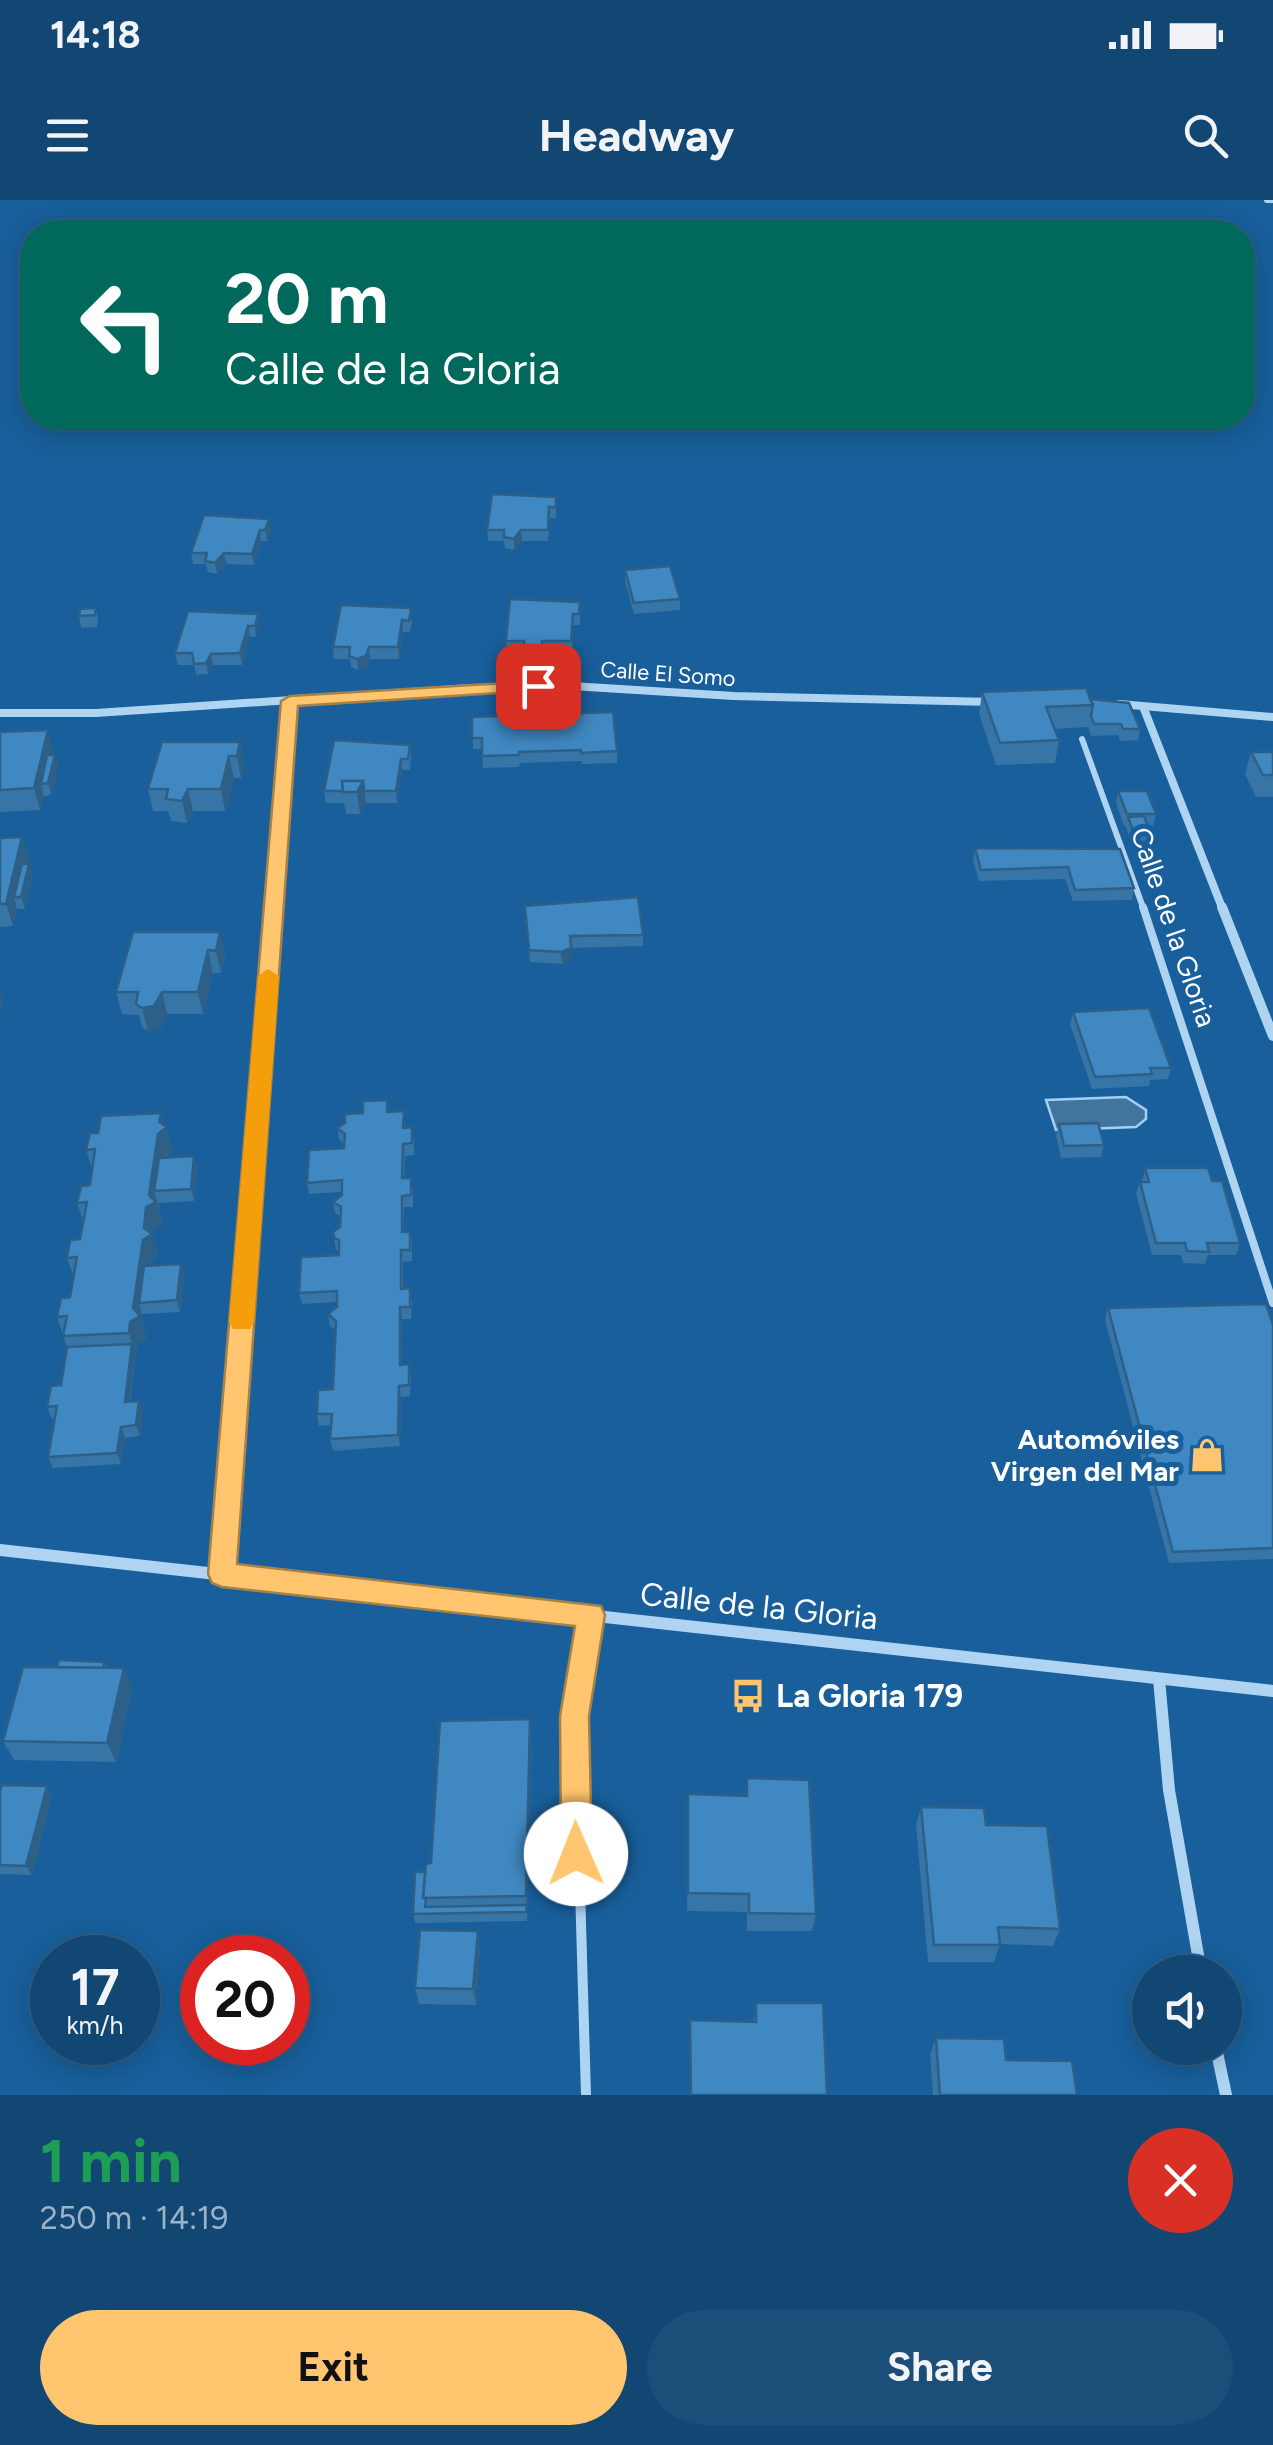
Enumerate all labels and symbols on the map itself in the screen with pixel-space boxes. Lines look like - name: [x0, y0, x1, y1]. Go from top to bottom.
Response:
- pin: [496, 644, 581, 729]
- street label: Calle El Somo: [600, 656, 736, 692]
- street label: Calle de la Gloria: [1124, 823, 1224, 1031]
- place label: Automóviles Virgen del Mar: [991, 1422, 1179, 1488]
- shop icon: Automóviles Virgen del Mar: [1188, 1436, 1226, 1474]
- street label: Calle de la Gloria: [638, 1575, 880, 1637]
- bus stop icon: La Gloria 179: [729, 1677, 767, 1715]
- place label: La Gloria 179: [776, 1677, 963, 1715]
- position arrow: [524, 1802, 628, 1906]
- speed limit sign: 20: [180, 1935, 310, 2065]

